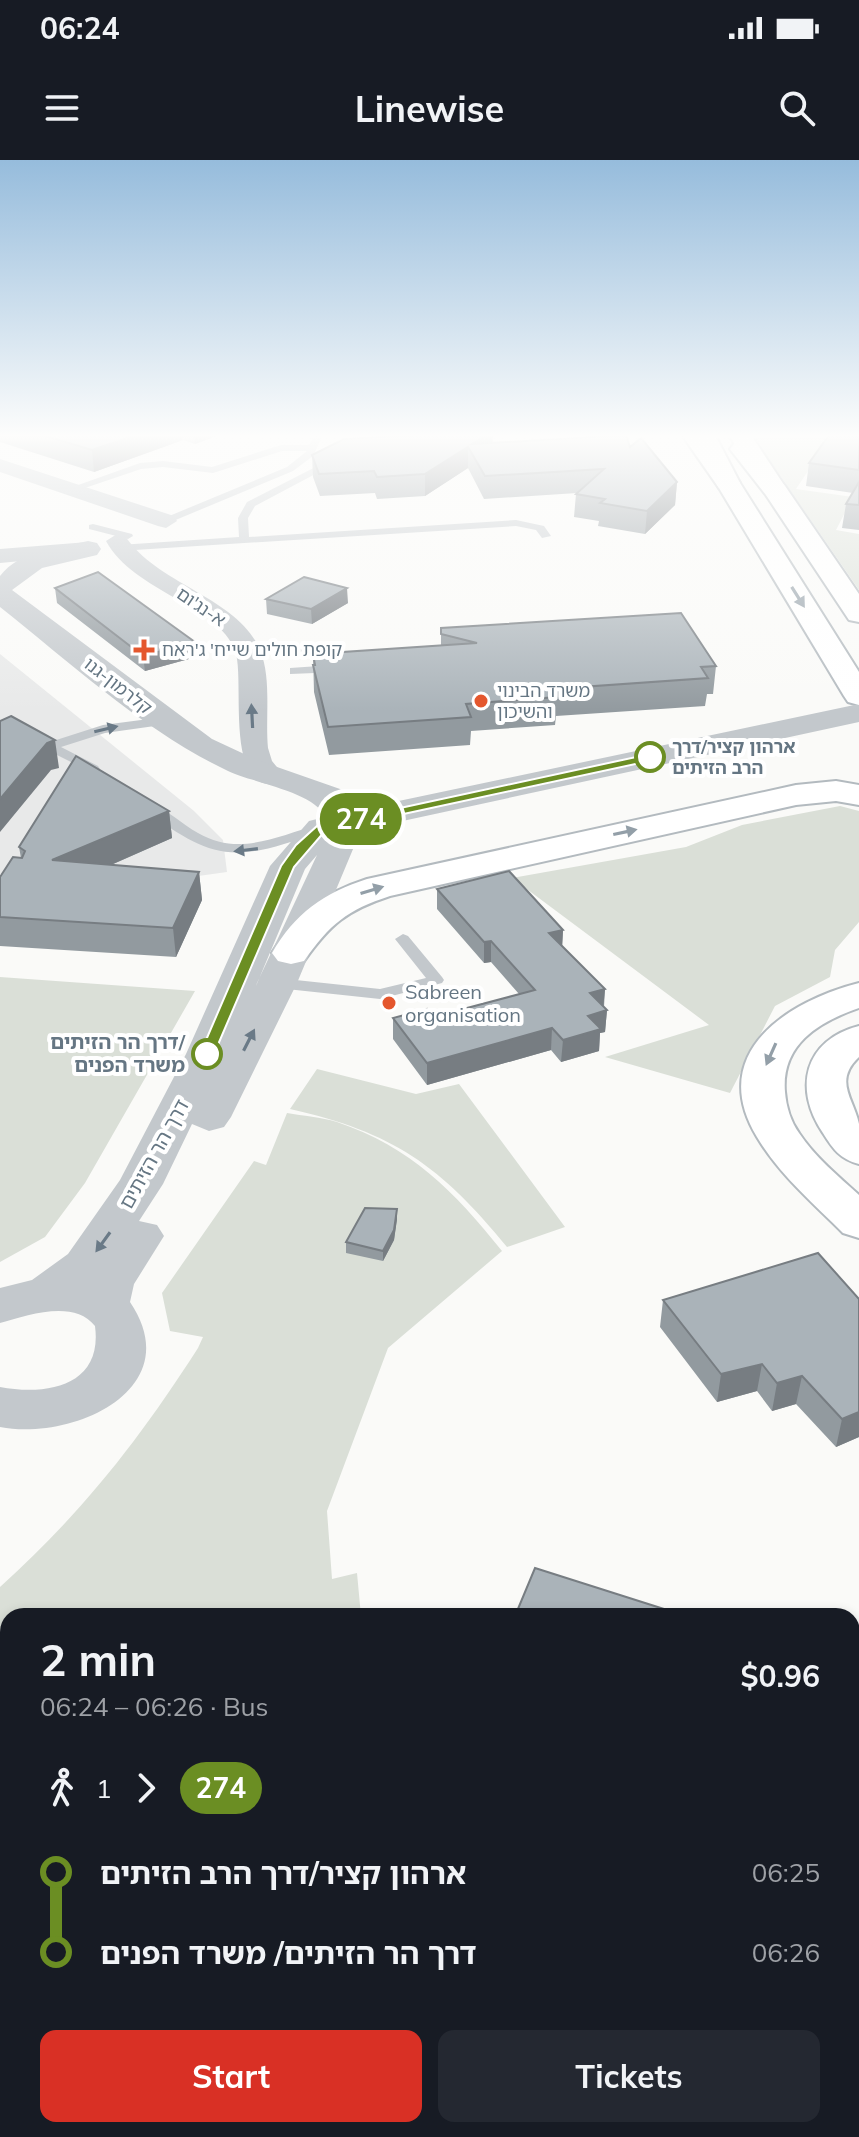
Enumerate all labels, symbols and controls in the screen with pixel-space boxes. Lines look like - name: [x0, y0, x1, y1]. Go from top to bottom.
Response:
- text: 06:24: [40, 9, 119, 47]
- icon: menu: [40, 86, 84, 130]
- text: Linewise: [355, 86, 504, 131]
- icon: search: [775, 86, 819, 130]
- street label: א-נג'ום: [172, 582, 230, 631]
- one-way arrow: [791, 586, 805, 608]
- place label: קופת חולים שייח' ג'ראח: [162, 638, 342, 661]
- marker: קופת חולים שייח' ג'ראח: [133, 639, 155, 661]
- street label: קלרמון-גנו: [80, 652, 157, 719]
- place label: משרד הבינוי והשיכון: [497, 679, 590, 723]
- marker: משרד הבינוי והשיכון: [472, 692, 490, 710]
- one-way arrow: [245, 703, 258, 728]
- one-way arrow: [94, 722, 119, 735]
- place label: ארהון קציר/דרך הרב הזיתים: [672, 735, 795, 779]
- marker: ארהון קציר/דרך הרב הזיתים: [635, 742, 665, 772]
- line badge: 274: [315, 793, 407, 845]
- text: 274: [336, 801, 386, 836]
- one-way arrow: [613, 825, 638, 838]
- one-way arrow: [234, 843, 259, 856]
- one-way arrow: [360, 883, 384, 896]
- place label: Sabreen organisation: [405, 979, 521, 1027]
- marker: Sabreen organisation: [380, 994, 398, 1012]
- one-way arrow: [242, 1028, 255, 1051]
- place label: דרך הר הזיתים/ משרד הפנים: [50, 1029, 186, 1077]
- marker: דרך הר הזיתים/ משרד הפנים: [192, 1039, 222, 1069]
- one-way arrow: [765, 1042, 778, 1065]
- street label: דרך הר הזיתים: [113, 1094, 194, 1213]
- one-way arrow: [96, 1231, 111, 1252]
- text: 2 min: [40, 1632, 156, 1687]
- text: $0.96: [741, 1657, 820, 1695]
- text: 06:24 – 06:26 · Bus: [40, 1690, 269, 1723]
- icon: walk: [40, 1766, 84, 1810]
- icon: forward: [124, 1766, 168, 1810]
- text: 274: [196, 1770, 246, 1805]
- text: 1: [96, 1772, 112, 1805]
- text: ארהון קציר/דרך הרב הזיתים: [100, 1854, 466, 1892]
- text: 06:25: [752, 1856, 820, 1889]
- text: דרך הר הזיתים/ משרד הפנים: [100, 1934, 476, 1972]
- text: 06:26: [752, 1936, 820, 1969]
- button: Start: [40, 2030, 422, 2122]
- button: Tickets: [438, 2030, 820, 2122]

